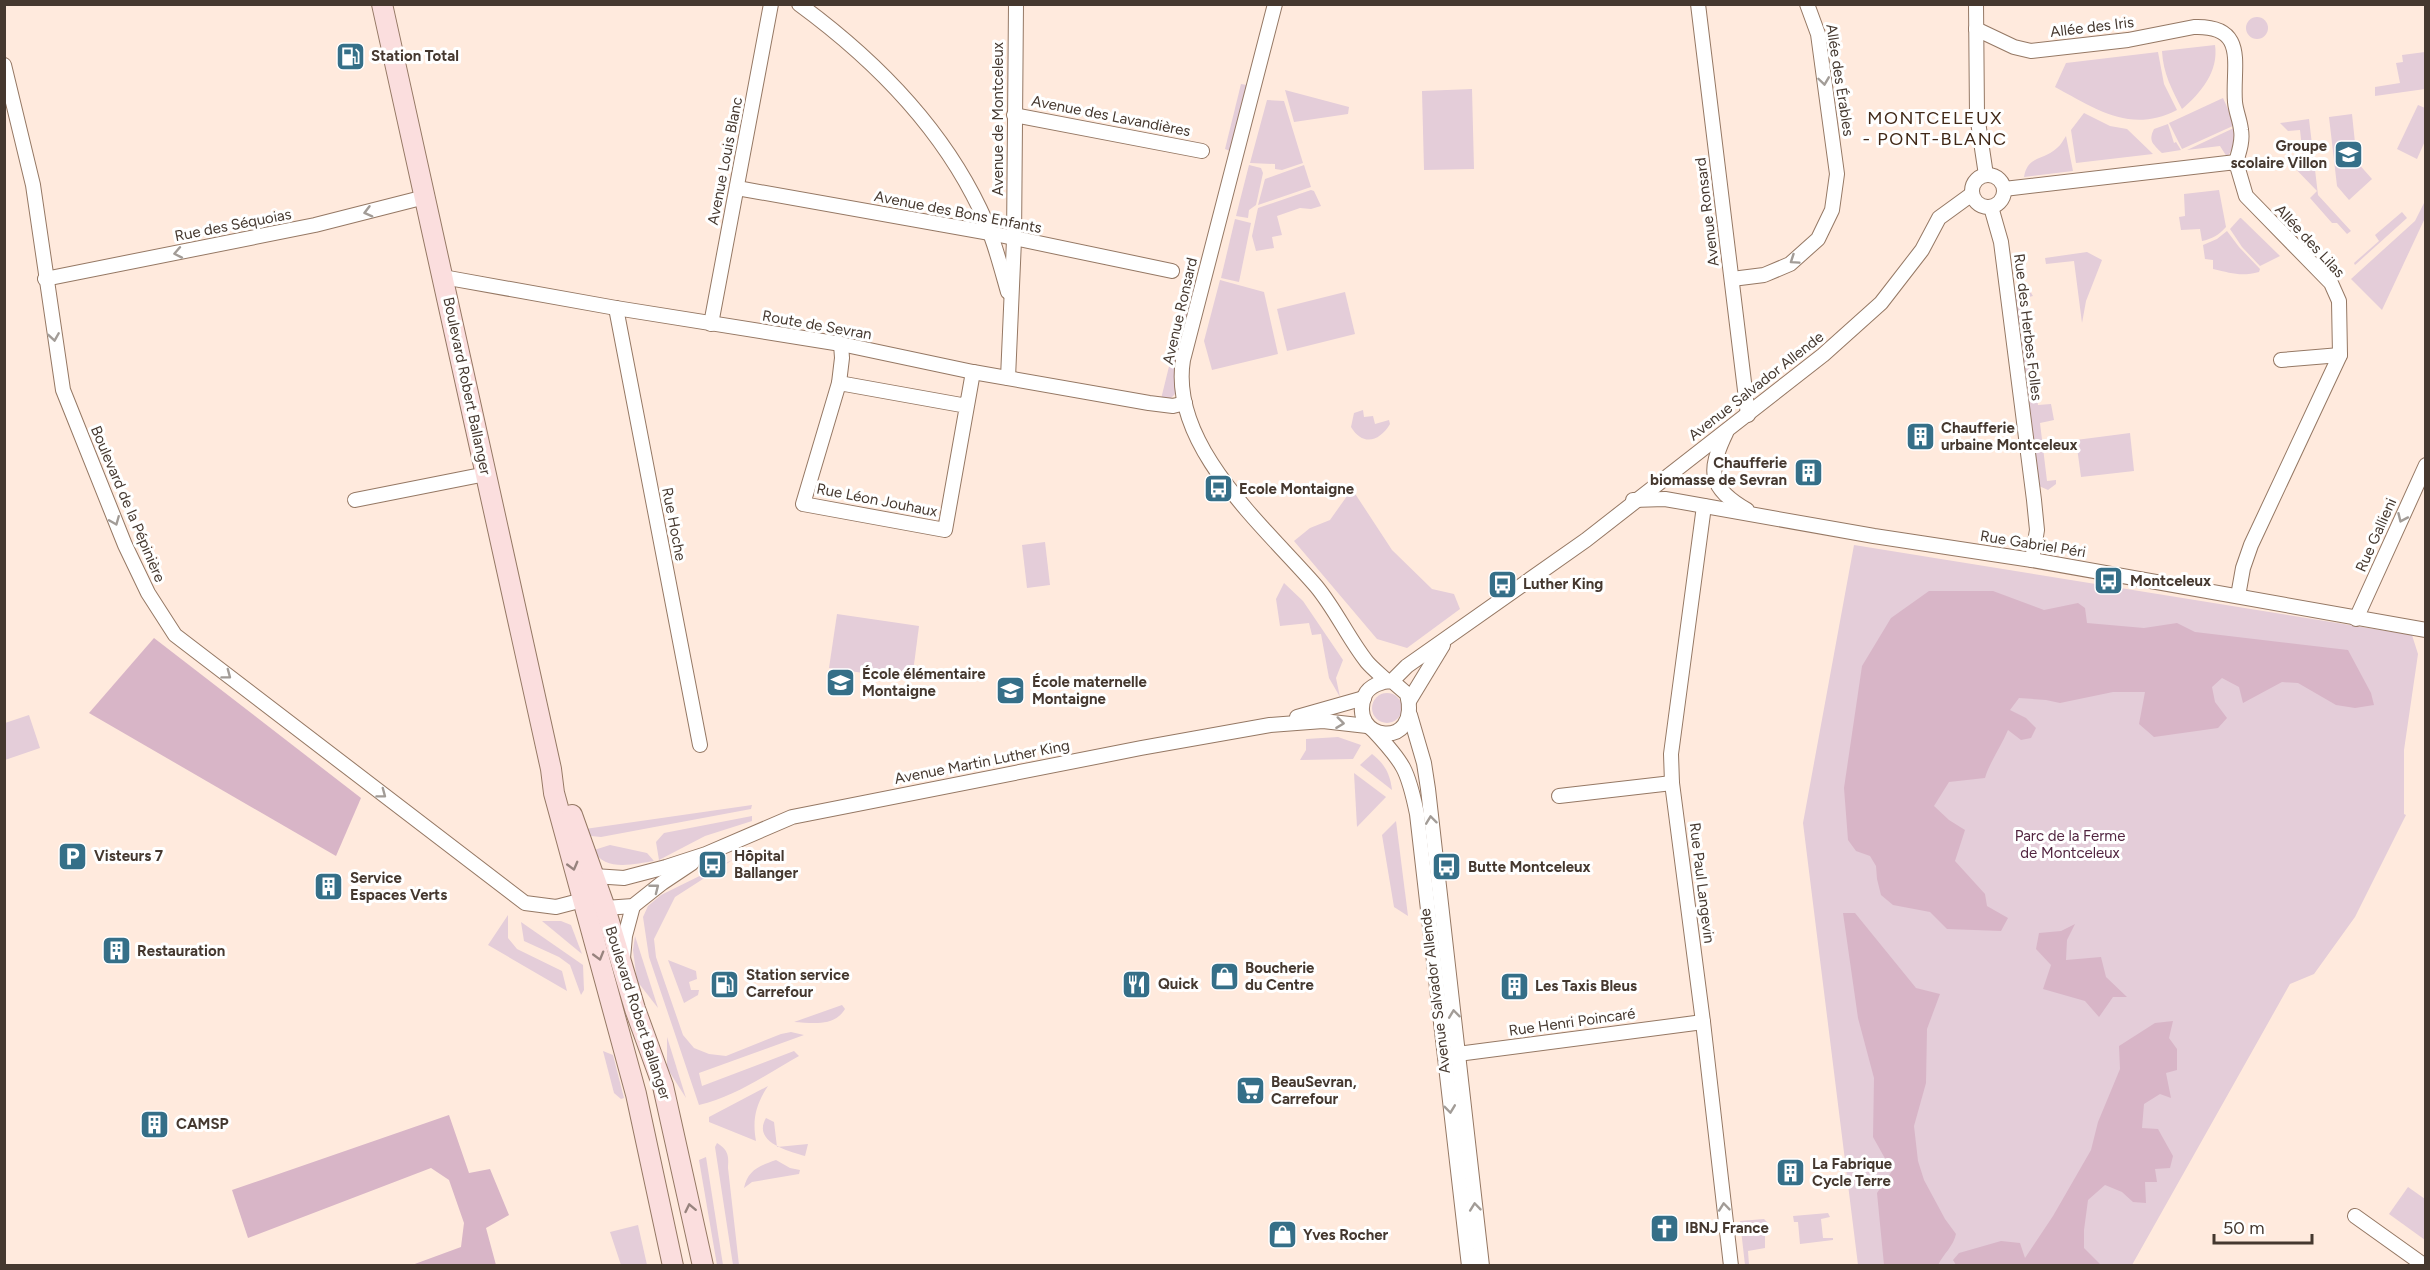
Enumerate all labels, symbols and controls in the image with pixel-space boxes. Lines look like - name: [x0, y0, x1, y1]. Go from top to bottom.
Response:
- street label: Allée des Iris: [2049, 13, 2135, 41]
- street label: Allée des Érables: [1822, 23, 1858, 137]
- fuel station icon: Station Total: [334, 40, 366, 72]
- street label: Avenue de Montceleux: [989, 42, 1007, 196]
- place label: Station Total: [371, 47, 459, 65]
- one-way arrow: [1818, 77, 1830, 86]
- street label: Avenue des Lavandières: [1030, 92, 1192, 140]
- street label: Avenue Louis Blanc: [704, 95, 746, 227]
- district label: MONTCELEUX - PONT-BLANC: [1862, 107, 2008, 150]
- place label: Groupe scolaire Villon: [2231, 137, 2328, 172]
- school or university icon: Groupe scolaire Villon: [2332, 139, 2364, 171]
- street label: Avenue Ronsard: [1691, 157, 1723, 267]
- street label: Avenue des Bons Enfants: [873, 187, 1043, 237]
- street label: Allée des Lilas: [2271, 201, 2349, 281]
- one-way arrow: [364, 204, 374, 217]
- street label: Rue des Séquoias: [173, 205, 293, 245]
- one-way arrow: [173, 246, 183, 259]
- street label: Rue des Herbes Folles: [2010, 252, 2046, 402]
- one-way arrow: [1789, 253, 1800, 264]
- street label: Avenue Ronsard: [1159, 256, 1201, 366]
- street label: Boulevard Robert Ballanger: [439, 295, 495, 477]
- street label: Route de Sevran: [761, 307, 873, 343]
- street label: Avenue Salvador Allende: [1685, 328, 1827, 444]
- one-way arrow: [48, 332, 60, 342]
- place label: Chaufferie urbaine Montceleux: [1941, 419, 2078, 454]
- building icon: Chaufferie urbaine Montceleux: [1904, 421, 1936, 453]
- street label: Boulevard de la Pépinière: [87, 423, 169, 585]
- place label: Chaufferie biomasse de Sevran: [1650, 454, 1788, 489]
- building icon: Chaufferie biomasse de Sevran: [1792, 456, 1824, 488]
- bus stop icon: Ecole Montaigne: [1202, 473, 1234, 505]
- street label: Rue Léon Jouhaux: [815, 479, 939, 521]
- place label: Ecole Montaigne: [1239, 480, 1355, 498]
- street label: Rue Hoche: [658, 486, 690, 562]
- street label: Rue Gallieni: [2352, 495, 2400, 575]
- one-way arrow: [2397, 512, 2409, 523]
- one-way arrow: [108, 515, 121, 526]
- street label: Rue Gabriel Péri: [1979, 527, 2087, 561]
- bus stop icon: Montceleux: [2093, 565, 2125, 597]
- bus stop icon: Luther King: [1486, 568, 1518, 600]
- place label: Montceleux: [2130, 572, 2211, 590]
- place label: Luther King: [1523, 575, 1603, 593]
- place label: École élémentaire Montaigne: [862, 665, 986, 700]
- school or university icon: École élémentaire Montaigne: [825, 667, 857, 699]
- one-way arrow: [220, 668, 231, 679]
- place label: École maternelle Montaigne: [1032, 673, 1147, 708]
- school or university icon: École maternelle Montaigne: [995, 675, 1027, 707]
- one-way arrow: [1335, 716, 1344, 728]
- street label: Avenue Martin Luther King: [893, 736, 1071, 788]
- one-way arrow: [375, 786, 386, 797]
- one-way arrow: [1426, 815, 1438, 824]
- street label: Rue Paul Langevin: [1686, 822, 1718, 944]
- park label: Parc de la Ferme de Montceleux: [2015, 827, 2125, 862]
- parking icon: Visteurs 7: [57, 840, 89, 872]
- place label: Visteurs 7: [94, 847, 163, 865]
- place label: Hôpital Ballanger: [734, 847, 798, 882]
- bus stop icon: Hôpital Ballanger: [697, 849, 729, 881]
- bus stop icon: Butte Montceleux: [1431, 851, 1463, 883]
- place label: Butte Montceleux: [1468, 858, 1591, 876]
- one-way arrow: [566, 861, 579, 871]
- place label: Service Espaces Verts: [350, 869, 447, 904]
- building icon: Service Espaces Verts: [313, 871, 345, 903]
- one-way arrow: [649, 885, 660, 896]
- street label: Avenue Salvador Allende: [1416, 907, 1454, 1075]
- street label: Boulevard Robert Ballanger: [601, 924, 675, 1102]
- building icon: Restauration: [100, 935, 132, 967]
- place label: Restauration: [137, 942, 225, 960]
- one-way arrow: [592, 950, 604, 961]
- place label: Boucherie du Centre: [1245, 959, 1315, 994]
- shop icon: Boucherie du Centre: [1208, 961, 1240, 993]
- place label: Station service Carrefour: [746, 966, 850, 1001]
- fuel station icon: Station service Carrefour: [709, 968, 741, 1000]
- restaurant icon: Quick: [1121, 968, 1153, 1000]
- building icon: Les Taxis Bleus: [1498, 970, 1530, 1002]
- place label: Quick: [1158, 975, 1199, 993]
- place label: Les Taxis Bleus: [1535, 977, 1637, 995]
- street label: Rue Henri Poincaré: [1507, 1004, 1637, 1040]
- one-way arrow: [1448, 1009, 1461, 1018]
- place label: BeauSevran, Carrefour: [1271, 1073, 1357, 1108]
- supermarket icon: BeauSevran, Carrefour: [1234, 1075, 1266, 1107]
- one-way arrow: [1444, 1104, 1456, 1114]
- building icon: CAMSP: [139, 1108, 171, 1140]
- place label: CAMSP: [176, 1115, 229, 1133]
- place label: La Fabrique Cycle Terre: [1812, 1155, 1893, 1190]
- building icon: La Fabrique Cycle Terre: [1775, 1157, 1807, 1189]
- one-way arrow: [1470, 1203, 1482, 1212]
- one-way arrow: [1718, 1203, 1731, 1212]
- one-way arrow: [685, 1204, 698, 1214]
- scale bar: [2214, 1207, 2312, 1245]
- church icon: IBNJ France: [1648, 1212, 1680, 1244]
- text: 50 m: [2223, 1217, 2265, 1239]
- shop icon: Yves Rocher: [1266, 1219, 1298, 1251]
- place label: IBNJ France: [1685, 1219, 1770, 1237]
- place label: Yves Rocher: [1303, 1226, 1389, 1244]

